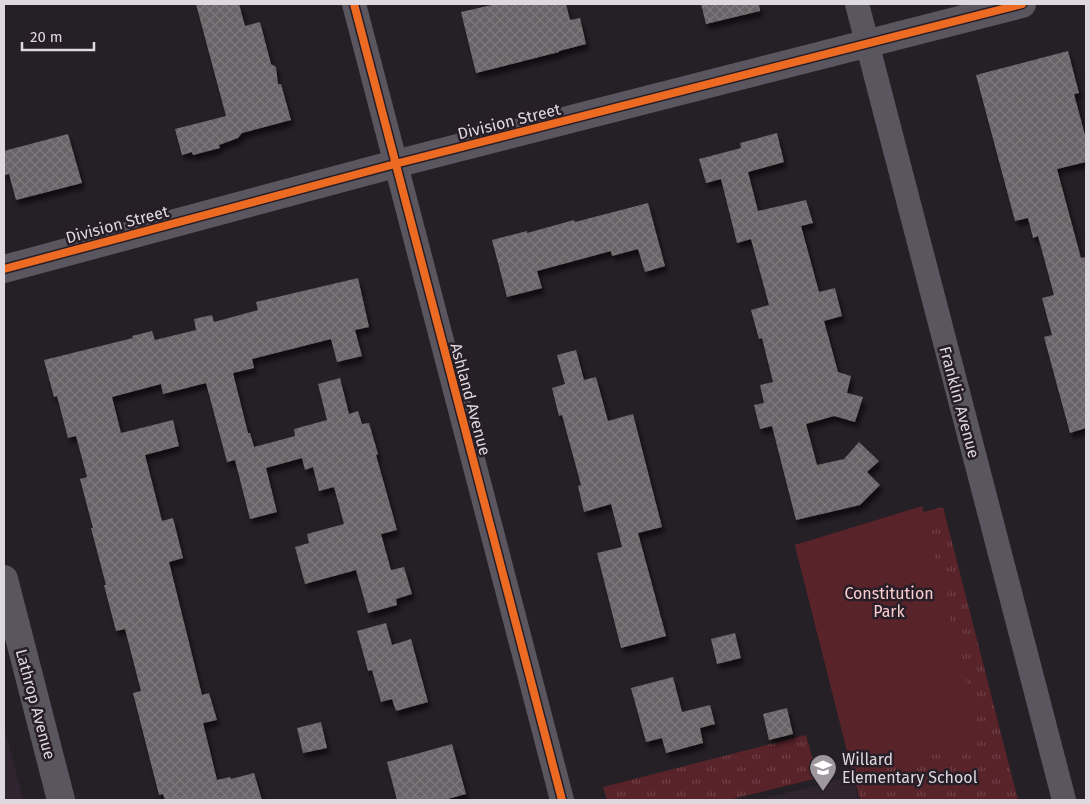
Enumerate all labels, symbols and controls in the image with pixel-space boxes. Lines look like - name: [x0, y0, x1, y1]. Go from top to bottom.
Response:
- scale bar: [22, 20, 95, 52]
- text: 20 m: [30, 28, 63, 46]
- street label: Division Street: [456, 99, 563, 143]
- street label: Division Street: [64, 202, 171, 247]
- street label: Ashland Avenue: [446, 341, 495, 457]
- street label: Franklin Avenue: [935, 344, 984, 460]
- park label: Constitution Park: [844, 584, 934, 621]
- street label: Lathrop Avenue: [12, 647, 59, 761]
- place label: Willard Elementary School: [842, 750, 978, 787]
- school or university icon: Willard Elementary School: [808, 753, 838, 792]

